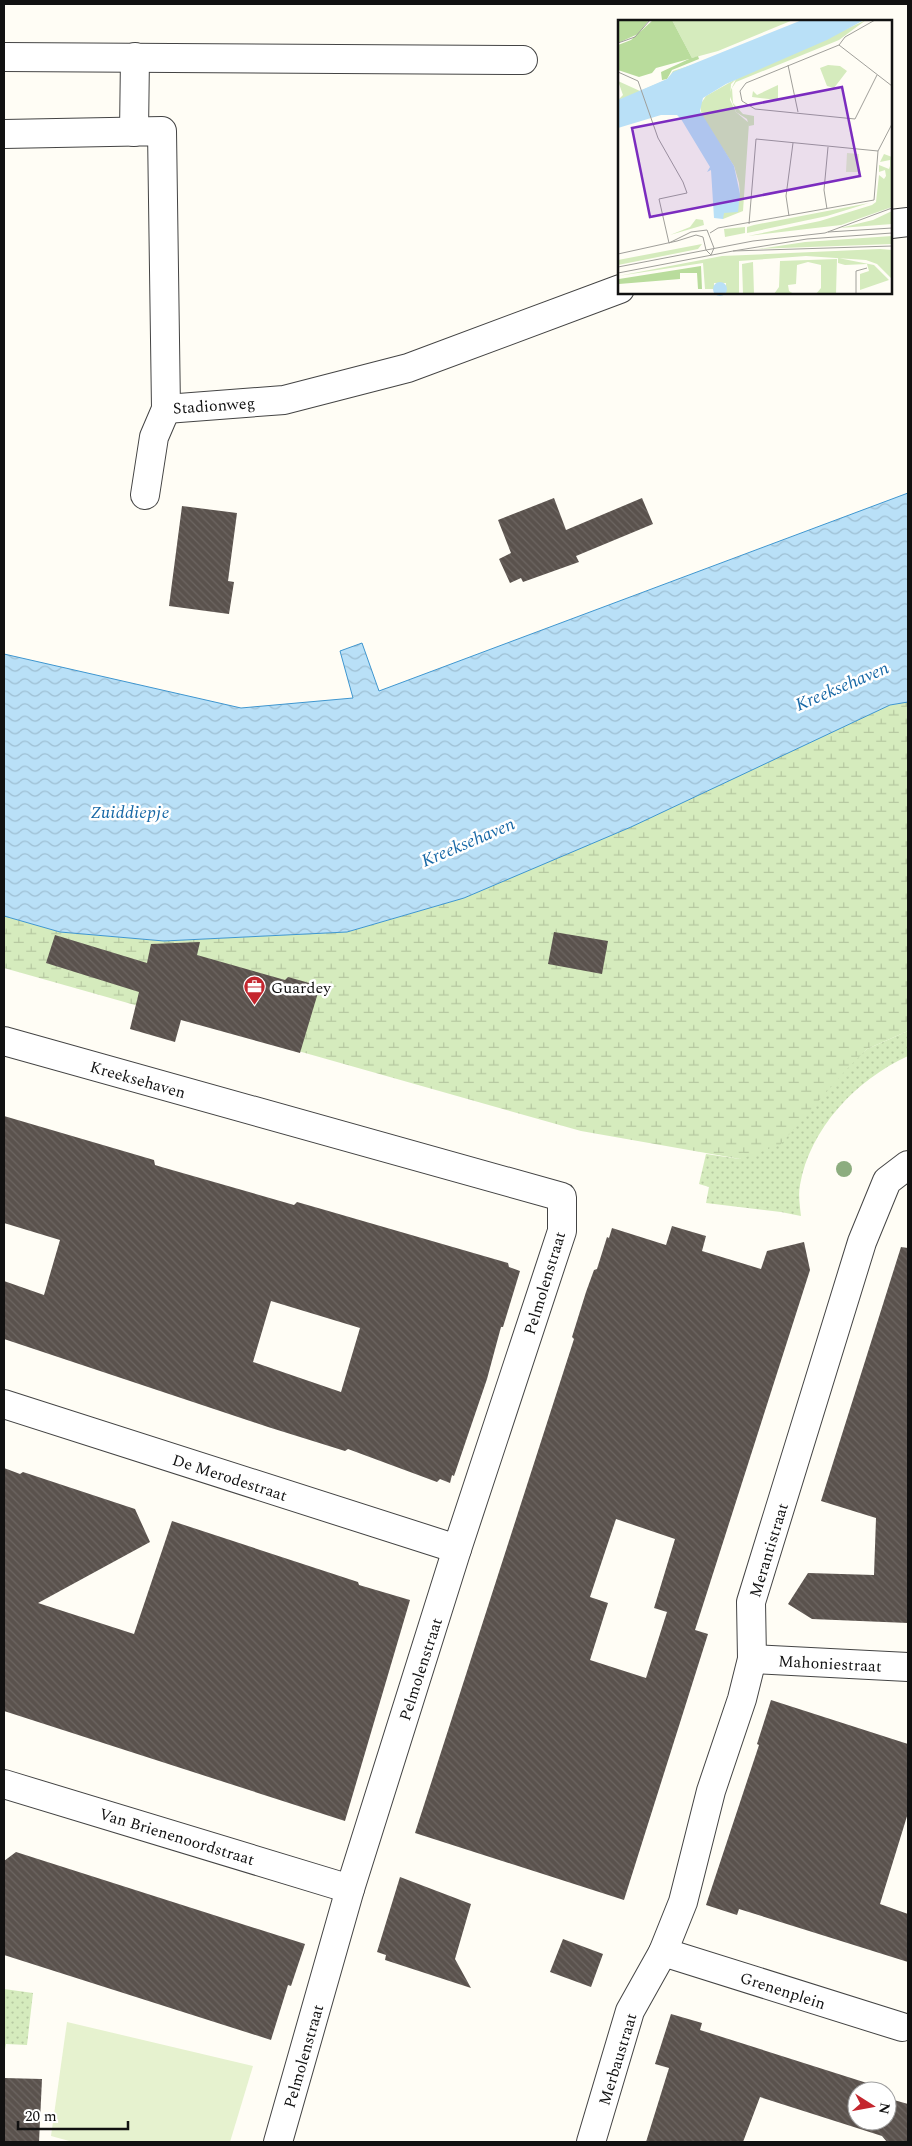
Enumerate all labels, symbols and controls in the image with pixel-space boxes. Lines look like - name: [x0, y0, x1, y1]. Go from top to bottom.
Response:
- inset map: [618, 20, 892, 294]
- street label: Stadionweg: [172, 391, 256, 421]
- water label: Kreeksehaven: [791, 654, 894, 718]
- water label: Zuiddiepje: [91, 799, 169, 826]
- water label: Kreeksehaven: [417, 810, 520, 874]
- office icon: Guardey: [243, 975, 267, 1006]
- place label: Guardey: [271, 976, 332, 1000]
- street label: Kreeksehaven: [87, 1055, 188, 1105]
- street label: Pelmolenstraat: [518, 1228, 572, 1338]
- street label: De Merodestraat: [169, 1448, 290, 1508]
- street label: Merantistraat: [743, 1500, 795, 1601]
- street label: Pelmolenstraat: [393, 1614, 449, 1724]
- street label: Mahoniestraat: [778, 1649, 883, 1679]
- street label: Van Brienenoordstraat: [96, 1802, 258, 1872]
- street label: Grenenplein: [737, 1966, 829, 2016]
- street label: Pelmolenstraat: [278, 2001, 330, 2111]
- street label: Merbaustraat: [592, 2010, 644, 2109]
- north arrow: [847, 2081, 897, 2131]
- scale bar: [18, 2098, 128, 2130]
- text: N: [873, 2101, 896, 2116]
- text: 20 m: [25, 2105, 57, 2128]

